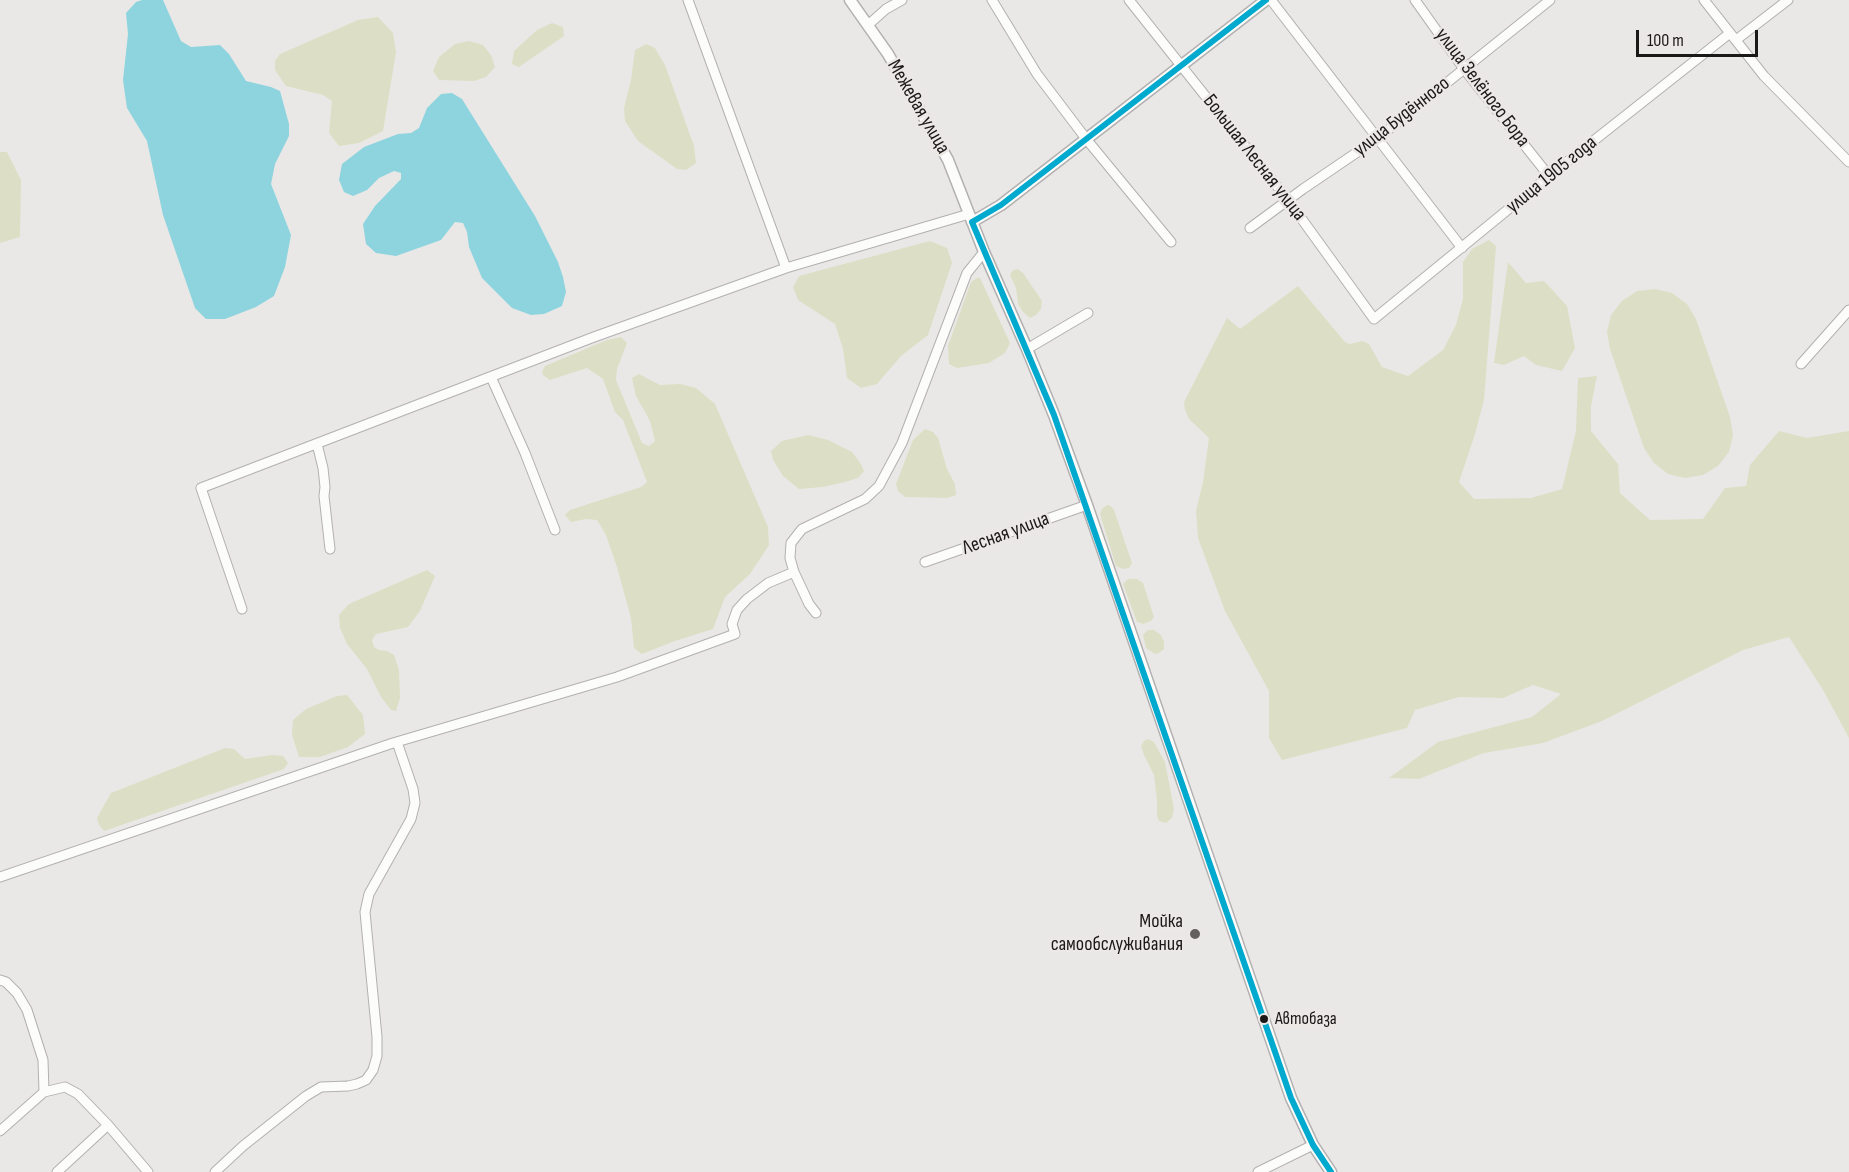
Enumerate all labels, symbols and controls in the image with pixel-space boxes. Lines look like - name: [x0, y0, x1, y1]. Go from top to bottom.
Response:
- scale bar: [1639, 18, 1760, 56]
- street label: улица Зелёного Бора: [1429, 24, 1535, 152]
- text: 100 m: [1647, 30, 1684, 51]
- street label: Межевая улица: [881, 56, 955, 158]
- street label: улица Будённого: [1349, 72, 1455, 162]
- street label: Большая Лесная улица: [1197, 90, 1311, 226]
- street label: улица 1905 года: [1502, 131, 1602, 219]
- street label: Лесная улица: [959, 507, 1053, 561]
- place label: Мойка самообслуживания: [1051, 910, 1183, 957]
- marker: Мойка самообслуживания: [1188, 927, 1202, 941]
- place label: Автобаза: [1275, 1008, 1337, 1030]
- marker: Автобаза: [1258, 1013, 1270, 1025]

